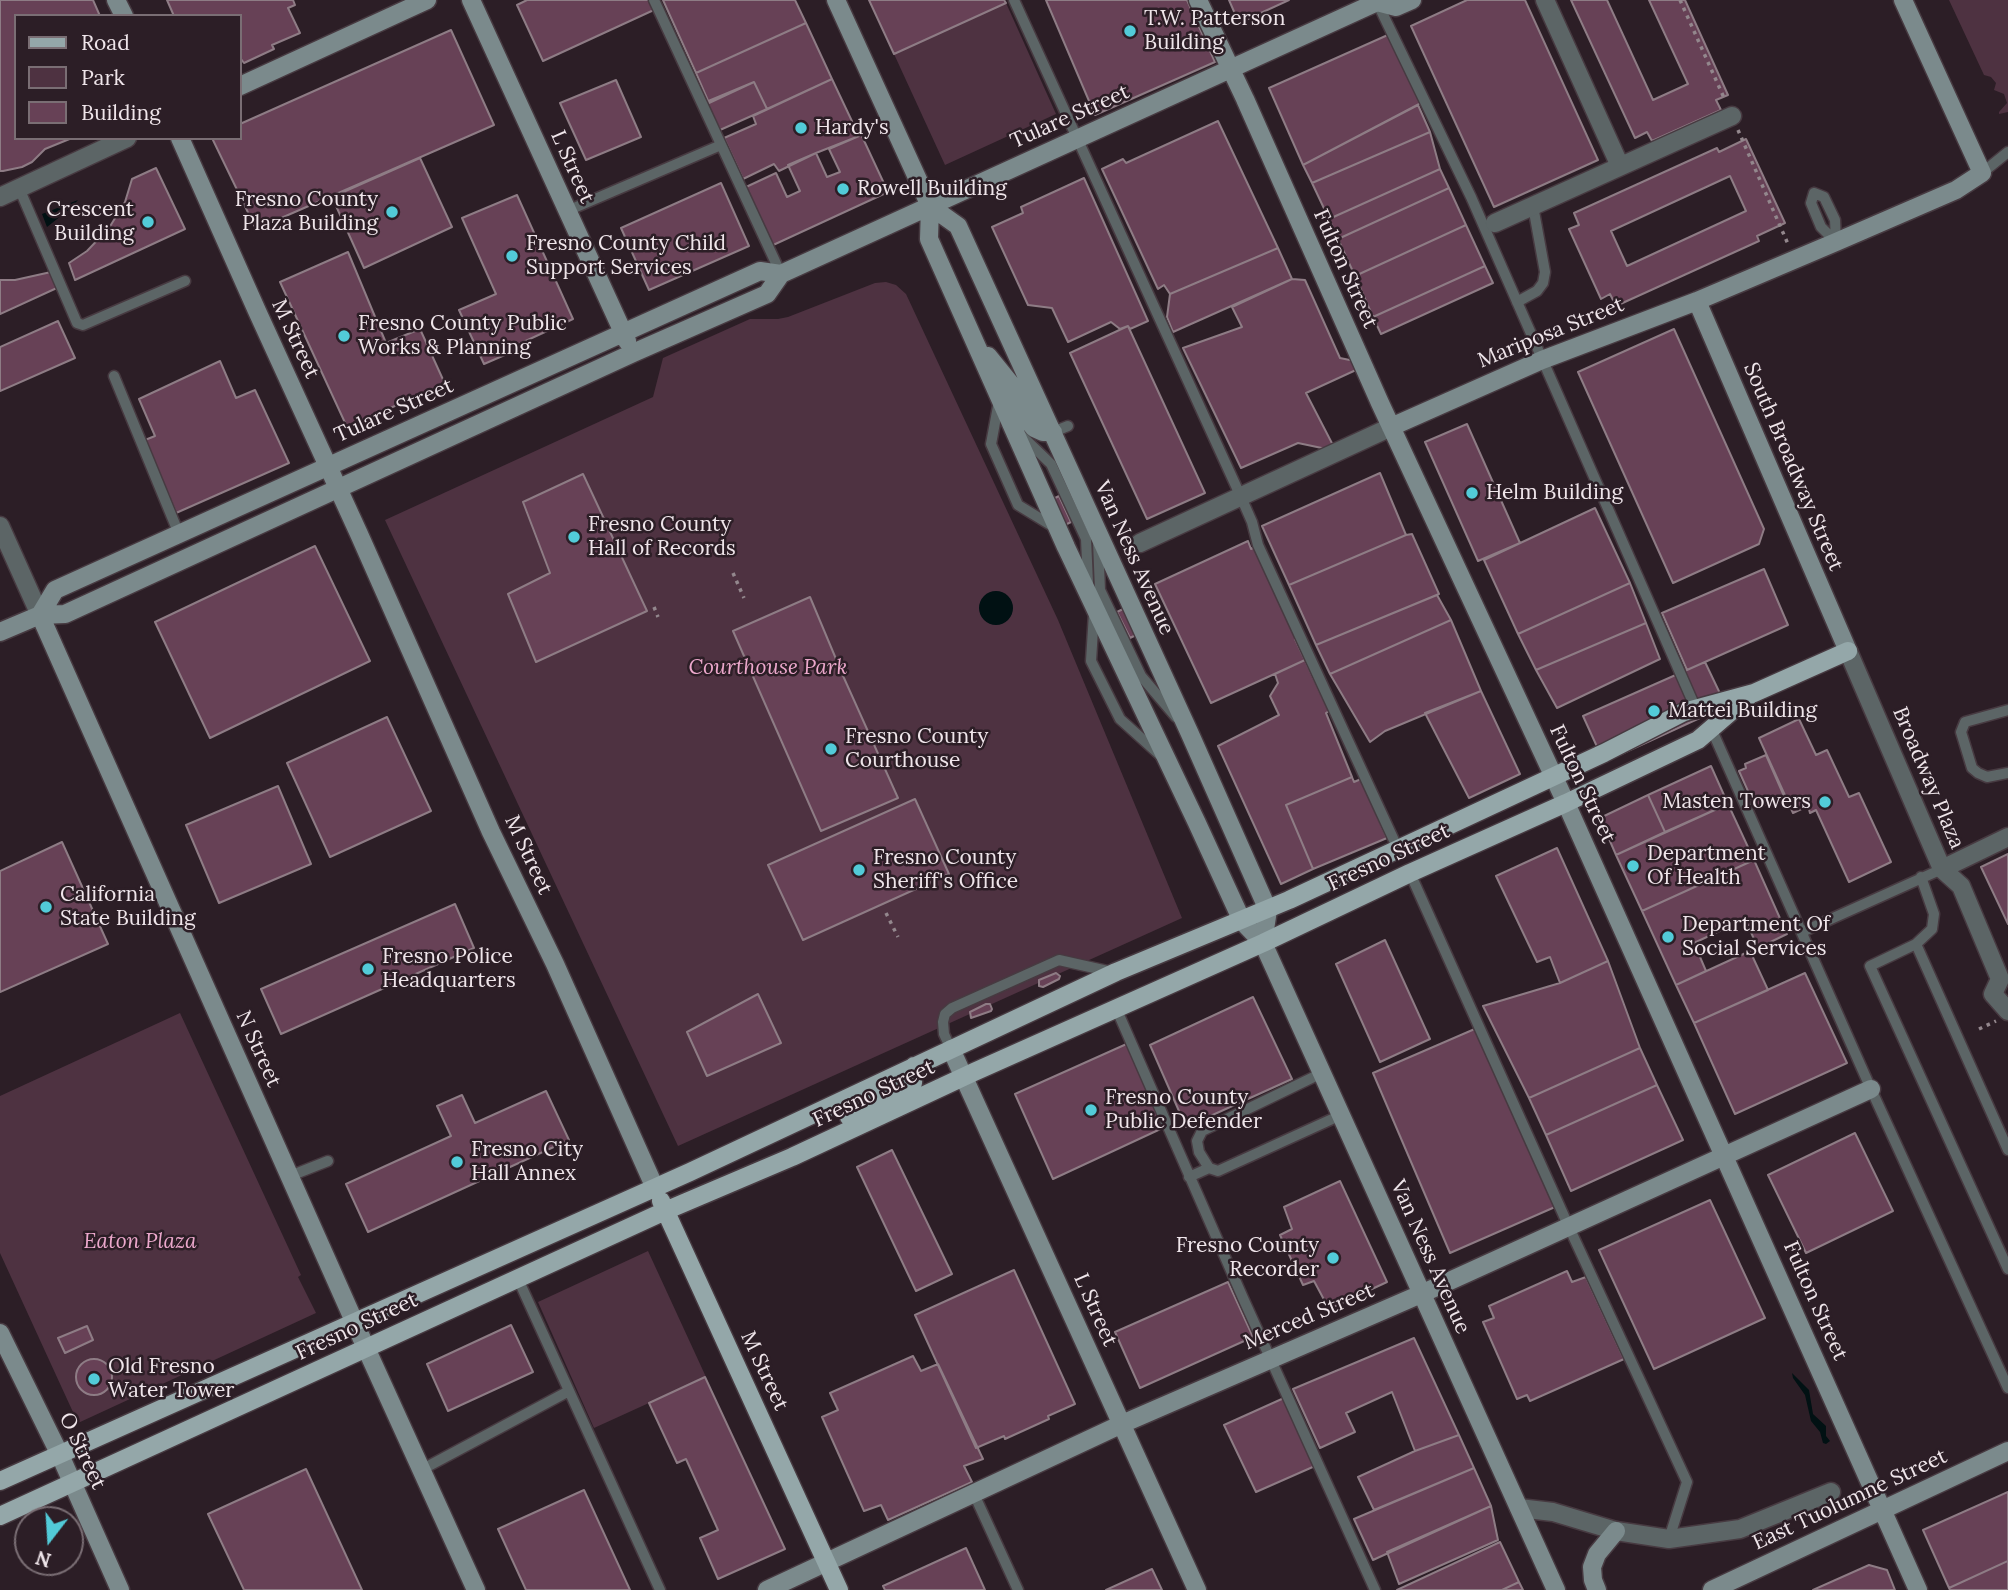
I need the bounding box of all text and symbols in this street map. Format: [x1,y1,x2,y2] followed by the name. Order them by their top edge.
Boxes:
[1144,6,1285,56] place label: T.W. Patterson Building
[14,14,242,140] legend
[1122,23,1138,39] marker: T.W. Patterson Building
[81,29,130,56] text: Road
[81,64,125,91] text: Park
[1007,80,1133,154] street label: Tulare Street
[81,99,161,126] text: Building
[815,115,889,141] place label: Hardy's
[793,120,809,136] marker: Hardy's
[545,127,599,207] street label: L Street
[857,176,1007,202] place label: Rowell Building
[835,181,851,197] marker: Rowell Building
[235,187,378,237] place label: Fresno County Plaza Building
[46,197,134,247] place label: Crescent Building
[384,204,400,220] marker: Fresno County Plaza Building
[1308,206,1382,332] street label: Fulton Street
[140,214,156,230] marker: Crescent Building
[526,231,726,281] place label: Fresno County Child Support Services
[504,248,520,264] marker: Fresno County Child Support Services
[1474,292,1628,374] street label: Mariposa Street
[266,295,324,383] street label: M Street
[358,311,567,361] place label: Fresno County Public Works & Planning
[336,328,352,344] marker: Fresno County Public Works & Planning
[1738,359,1848,575] street label: South Broadway Street
[331,374,457,448] street label: Tulare Street
[1089,477,1179,639] street label: Van Ness Avenue
[1486,480,1623,506] place label: Helm Building
[1464,485,1480,501] marker: Helm Building
[588,512,736,562] place label: Fresno County Hall of Records
[566,529,582,545] marker: Fresno County Hall of Records
[689,655,847,681] park label: Courthouse Park
[1668,698,1817,724] place label: Mattei Building
[1646,703,1662,719] marker: Mattei Building
[1887,703,1969,853] street label: Broadway Plaza
[1544,721,1620,847] street label: Fulton Street
[845,724,988,774] place label: Fresno County Courthouse
[823,741,839,757] marker: Fresno County Courthouse
[1662,789,1811,815] place label: Masten Towers
[1817,794,1833,810] marker: Masten Towers
[499,811,557,899] street label: M Street
[1324,819,1454,897] street label: Fresno Street
[1647,841,1766,891] place label: Department Of Health
[873,845,1018,895] place label: Fresno County Sheriff's Office
[1625,858,1641,874] marker: Department Of Health
[851,862,867,878] marker: Fresno County Sheriff's Office
[60,882,196,932] place label: California State Building
[38,899,54,915] marker: California State Building
[1682,912,1830,962] place label: Department Of Social Services
[1660,929,1676,945] marker: Department Of Social Services
[382,944,516,994] place label: Fresno Police Headquarters
[360,961,376,977] marker: Fresno Police Headquarters
[230,1007,286,1091] street label: N Street
[809,1055,939,1133] street label: Fresno Street
[1105,1085,1262,1135] place label: Fresno County Public Defender
[1083,1102,1099,1118] marker: Fresno County Public Defender
[471,1137,583,1187] place label: Fresno City Hall Annex
[449,1154,465,1170] marker: Fresno City Hall Annex
[1385,1176,1475,1338] street label: Van Ness Avenue
[84,1229,196,1255] park label: Eaton Plaza
[1176,1233,1319,1283] place label: Fresno County Recorder
[1778,1238,1852,1364] street label: Fulton Street
[1325,1250,1341,1266] marker: Fresno County Recorder
[1068,1270,1122,1350] street label: L Street
[1240,1278,1378,1356] street label: Merced Street
[292,1288,422,1366] street label: Fresno Street
[735,1327,793,1415] street label: M Street
[108,1354,234,1404] place label: Old Fresno Water Tower
[86,1371,102,1387] marker: Old Fresno Water Tower
[53,1409,111,1493] street label: O Street
[1749,1444,1951,1556] street label: East Tuolumne Street
[14,1506,84,1576] north arrow
[33,1546,54,1573] text: N

